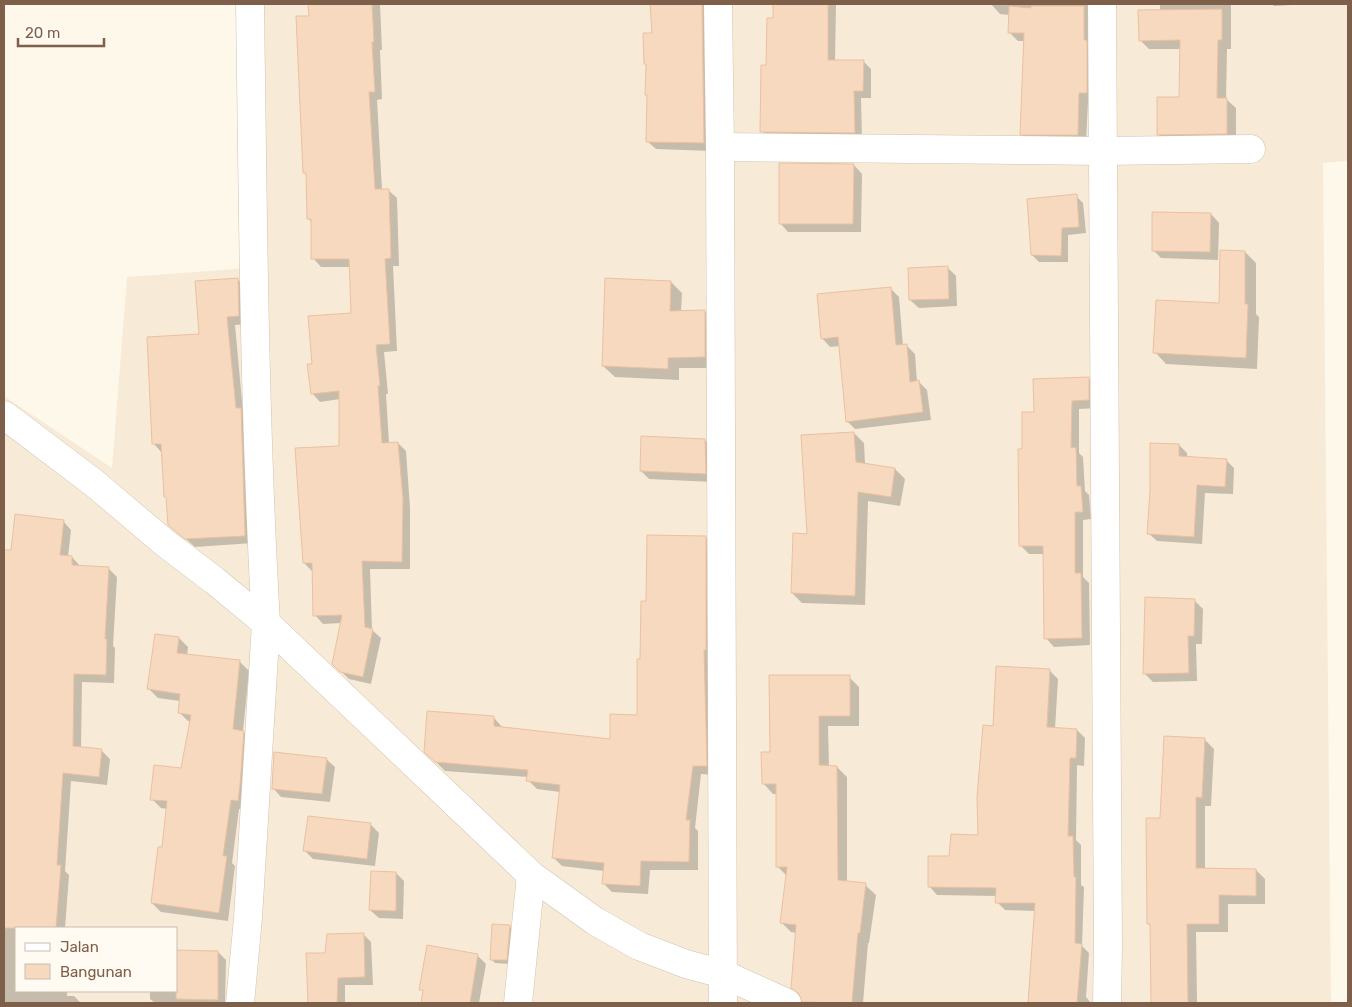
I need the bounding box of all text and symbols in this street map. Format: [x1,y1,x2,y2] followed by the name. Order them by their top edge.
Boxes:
[18,15,104,47] scale bar
[25,24,60,42] text: 20 m
[15,927,178,992] legend
[60,938,99,956] text: Jalan
[60,963,132,981] text: Bangunan

